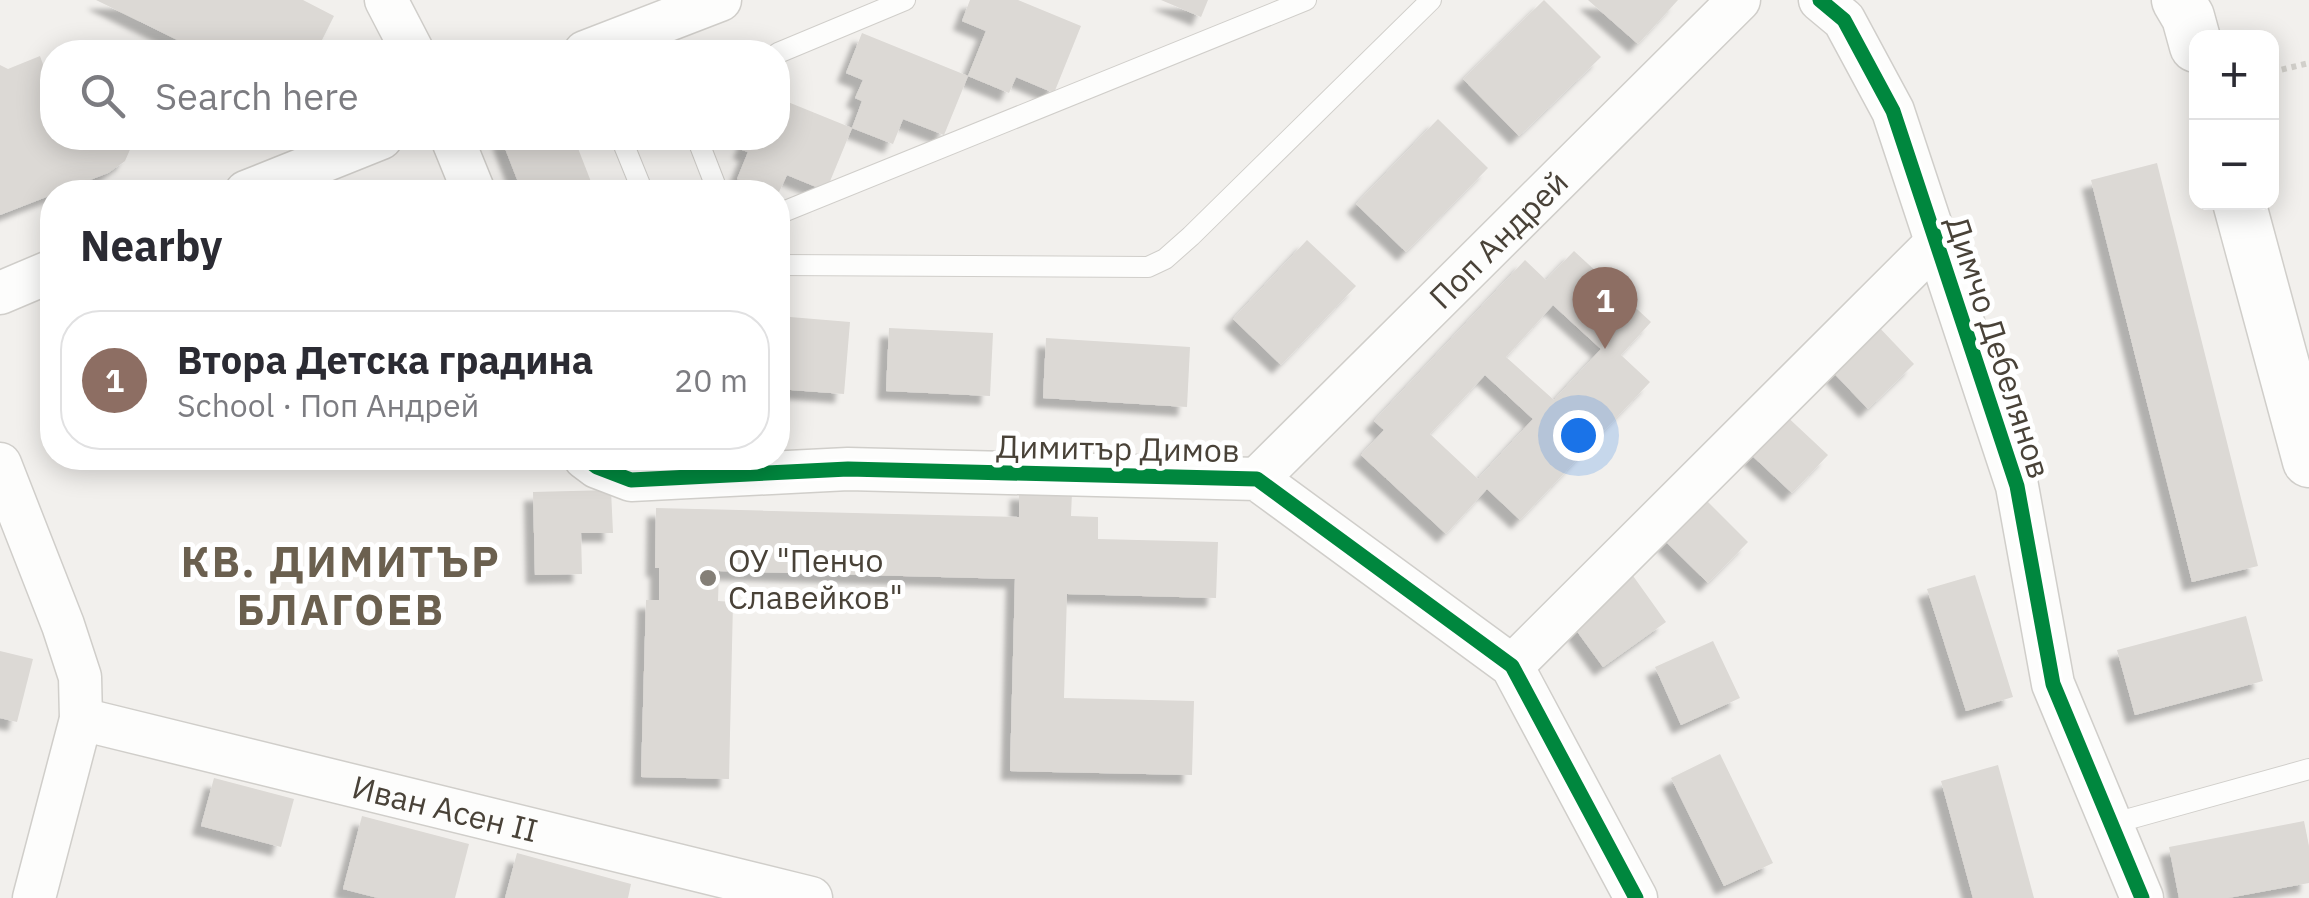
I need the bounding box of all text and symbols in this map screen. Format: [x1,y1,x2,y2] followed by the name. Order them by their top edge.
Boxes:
[2189,30,2279,210] map controls
[2189,30,2279,120] button: +
[40,40,790,150] search box
[75,68,130,123] icon: search
[155,71,359,120] text: Search here
[2189,120,2279,210] button: −
[1420,161,1577,317] street label: Поп Андрей
[1937,211,2061,483] street label: Димчо Дебелянов
[80,218,222,273] text: Nearby
[1572,266,1638,349] pin: 1
[177,335,593,384] text: Втора Детска градина
[105,359,124,401] text: 1
[674,359,748,401] text: 20 m
[177,384,479,426] text: School · Поп Андрей
[1553,410,1604,461] your location
[996,425,1240,471] street label: Димитър Димов
[181,534,501,637] district label: КВ. ДИМИТЪР БЛАГОЕВ
[728,539,903,618] place label: ОУ "Пенчо Славейков"
[697,567,719,589] marker: ОУ "Пенчо Славейков"
[348,765,542,851] street label: Иван Асен II

